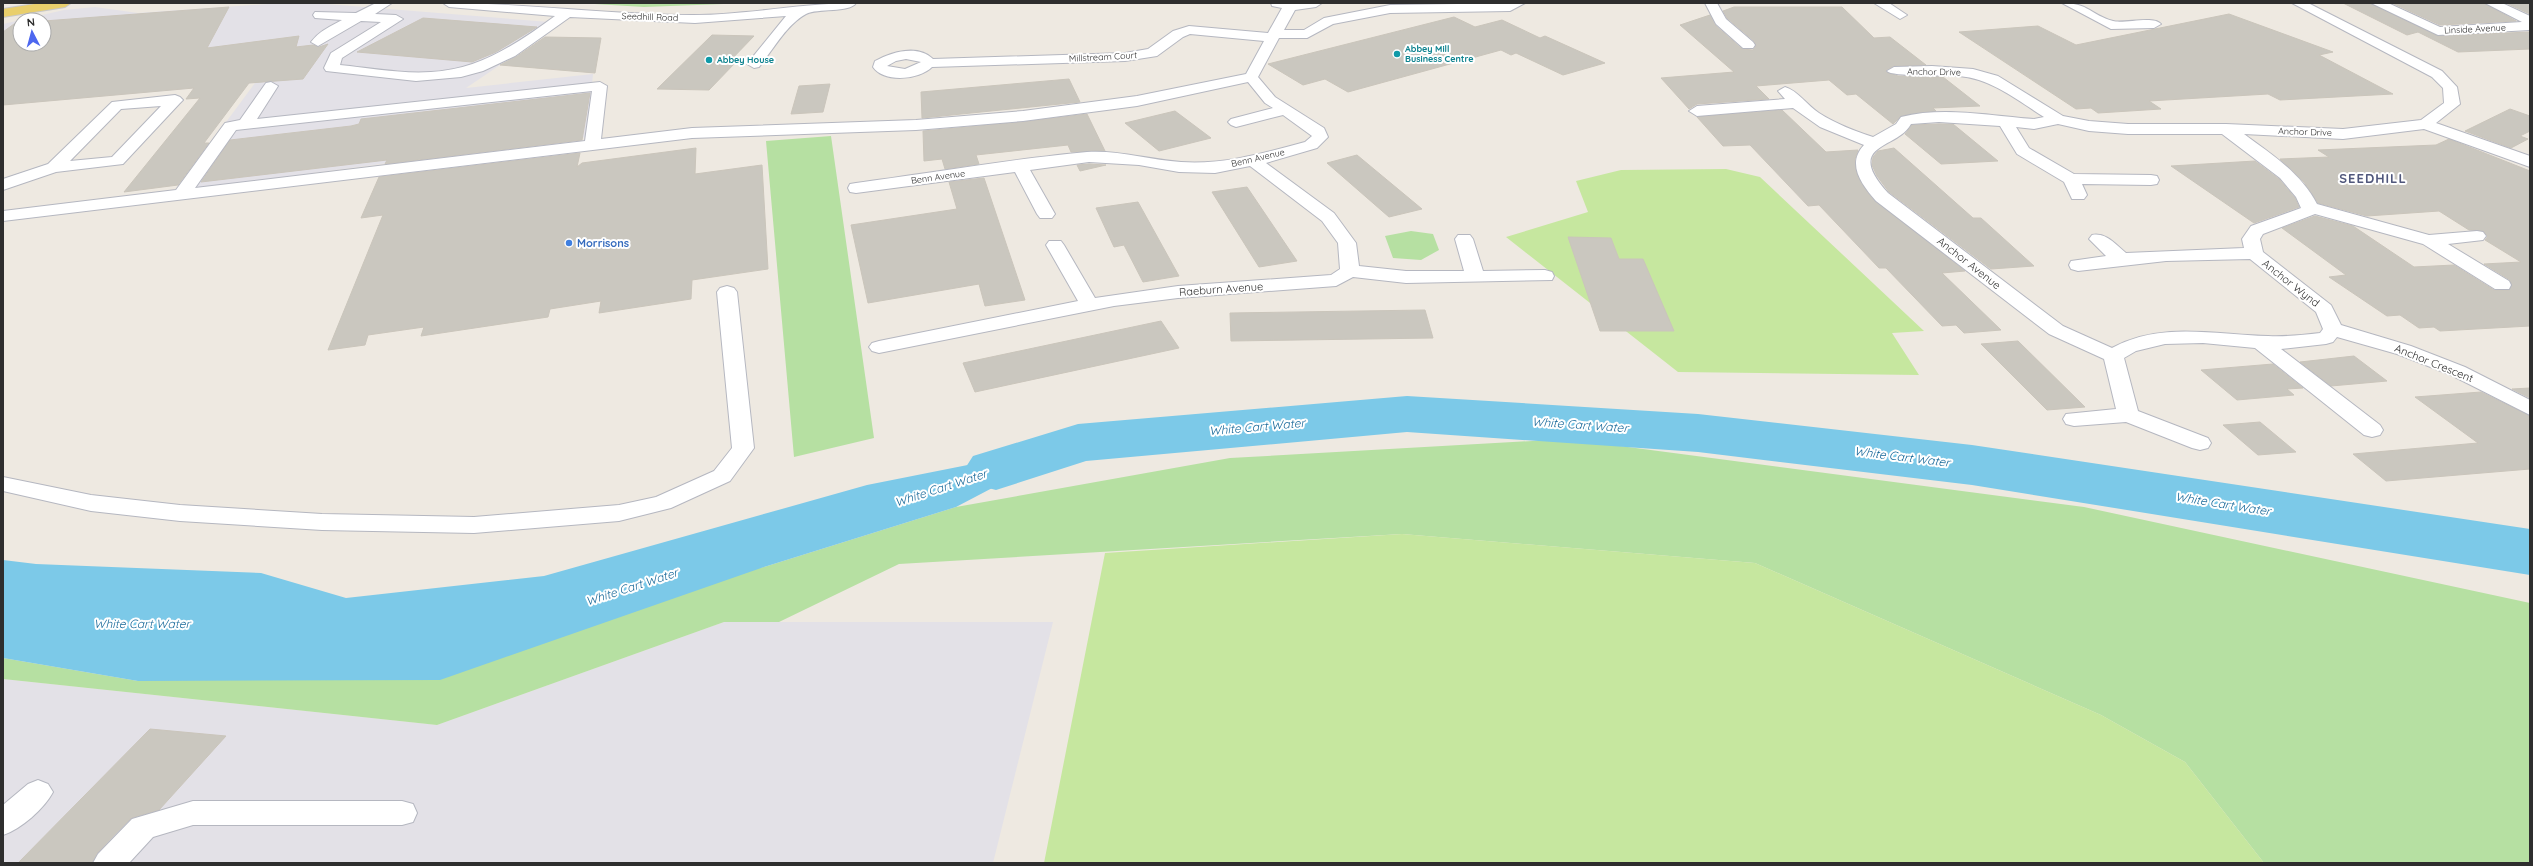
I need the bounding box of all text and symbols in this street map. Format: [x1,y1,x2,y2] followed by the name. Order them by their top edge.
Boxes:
[622,10,679,23] street label: Seedhill Road
[12,12,52,52] north arrow
[26,15,36,29] text: N
[2444,21,2506,36] street label: Linside Avenue
[1405,43,1474,64] place label: Abbey Mill Business Centre
[1069,49,1137,64] street label: Millstream Court
[1392,49,1402,59] marker: Abbey Mill Business Centre
[717,54,774,65] place label: Abbey House
[704,55,714,65] marker: Abbey House
[1907,66,1961,77] street label: Anchor Drive
[2278,125,2332,138] street label: Anchor Drive
[1230,146,1286,169] street label: Benn Avenue
[910,167,966,186] street label: Benn Avenue
[2339,170,2407,186] district label: SEEDHILL
[1934,234,2004,292] street label: Anchor Avenue
[577,236,629,250] place label: Morrisons
[564,238,574,248] marker: Morrisons
[2259,256,2323,310] street label: Anchor Wynd
[1178,279,1264,299] street label: Raeburn Avenue
[2393,341,2476,385] street label: Anchor Crescent
[1531,414,1630,435] water label: White Cart Water
[1208,415,1307,438] water label: White Cart Water
[1853,443,1952,470] water label: White Cart Water
[893,465,990,510] water label: White Cart Water
[2174,489,2273,519] water label: White Cart Water
[584,564,681,609] water label: White Cart Water
[94,616,192,631] water label: White Cart Water

